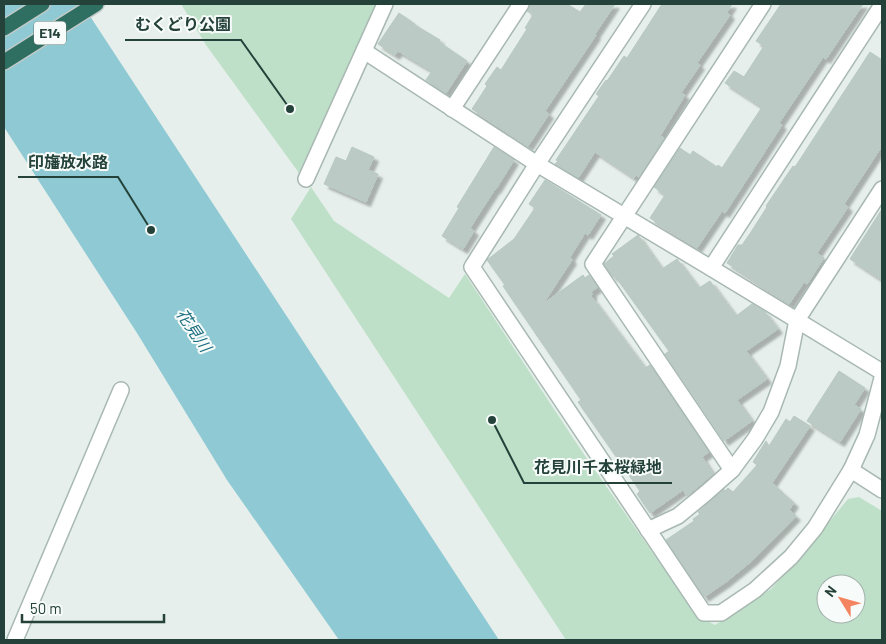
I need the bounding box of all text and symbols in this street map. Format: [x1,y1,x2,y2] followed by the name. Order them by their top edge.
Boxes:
[125,9,241,40] callout: むくどり公園
[135,14,231,33] text: むくどり公園
[34,22,66,44] road number: E14
[18,146,118,177] callout: 印旛放水路
[28,152,108,171] text: 印旛放水路
[173,305,217,357] water label: 花見川
[524,452,672,483] callout: 花見川千本桜緑地
[534,457,662,476] text: 花見川千本桜緑地
[816,574,866,624] north arrow
[821,582,840,600] text: N
[22,592,165,624] scale bar
[30,599,62,617] text: 50 m

